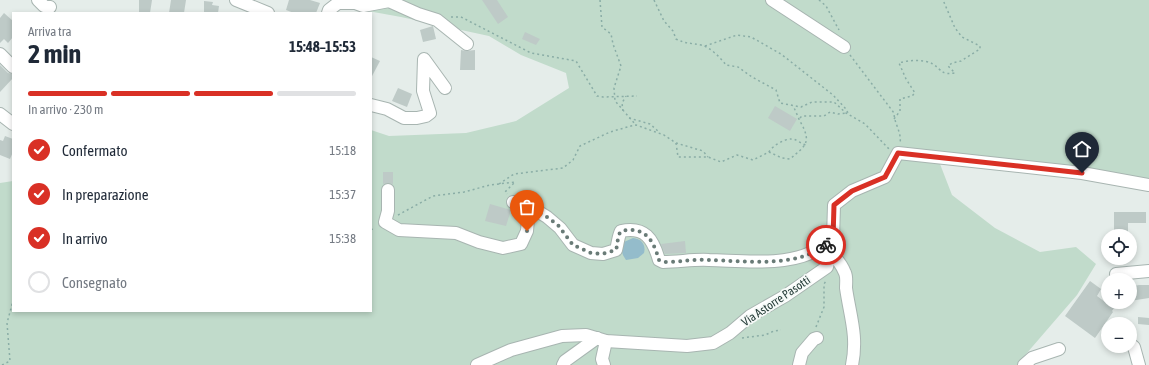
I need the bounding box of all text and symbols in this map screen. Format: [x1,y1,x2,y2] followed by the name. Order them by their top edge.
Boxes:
[28,24,71,39] text: Arriva tra
[289,38,356,55] text: 15:48–15:53
[28,39,81,69] text: 2 min
[28,102,103,117] text: In arrivo · 230 m
[1065,132,1099,173] pin
[1071,138,1093,160] icon: home
[28,139,50,161] icon: check
[62,142,127,159] text: Confermato
[329,143,356,158] text: 15:18
[28,183,50,205] icon: check
[62,186,149,203] text: In preparazione
[329,187,356,202] text: 15:37
[510,190,544,231] pin
[516,196,538,218] icon: bag
[806,225,846,265] courier
[28,227,50,249] icon: check
[1101,229,1137,353] map controls
[1101,229,1137,265] button: locate
[62,230,108,247] text: In arrivo
[329,231,356,246] text: 15:38
[815,234,837,256] icon: bike
[739,273,813,329] street label: Via Astorre Pasotti
[1101,273,1137,309] button: +
[62,274,127,291] text: Consegnato
[1101,317,1137,353] button: −

